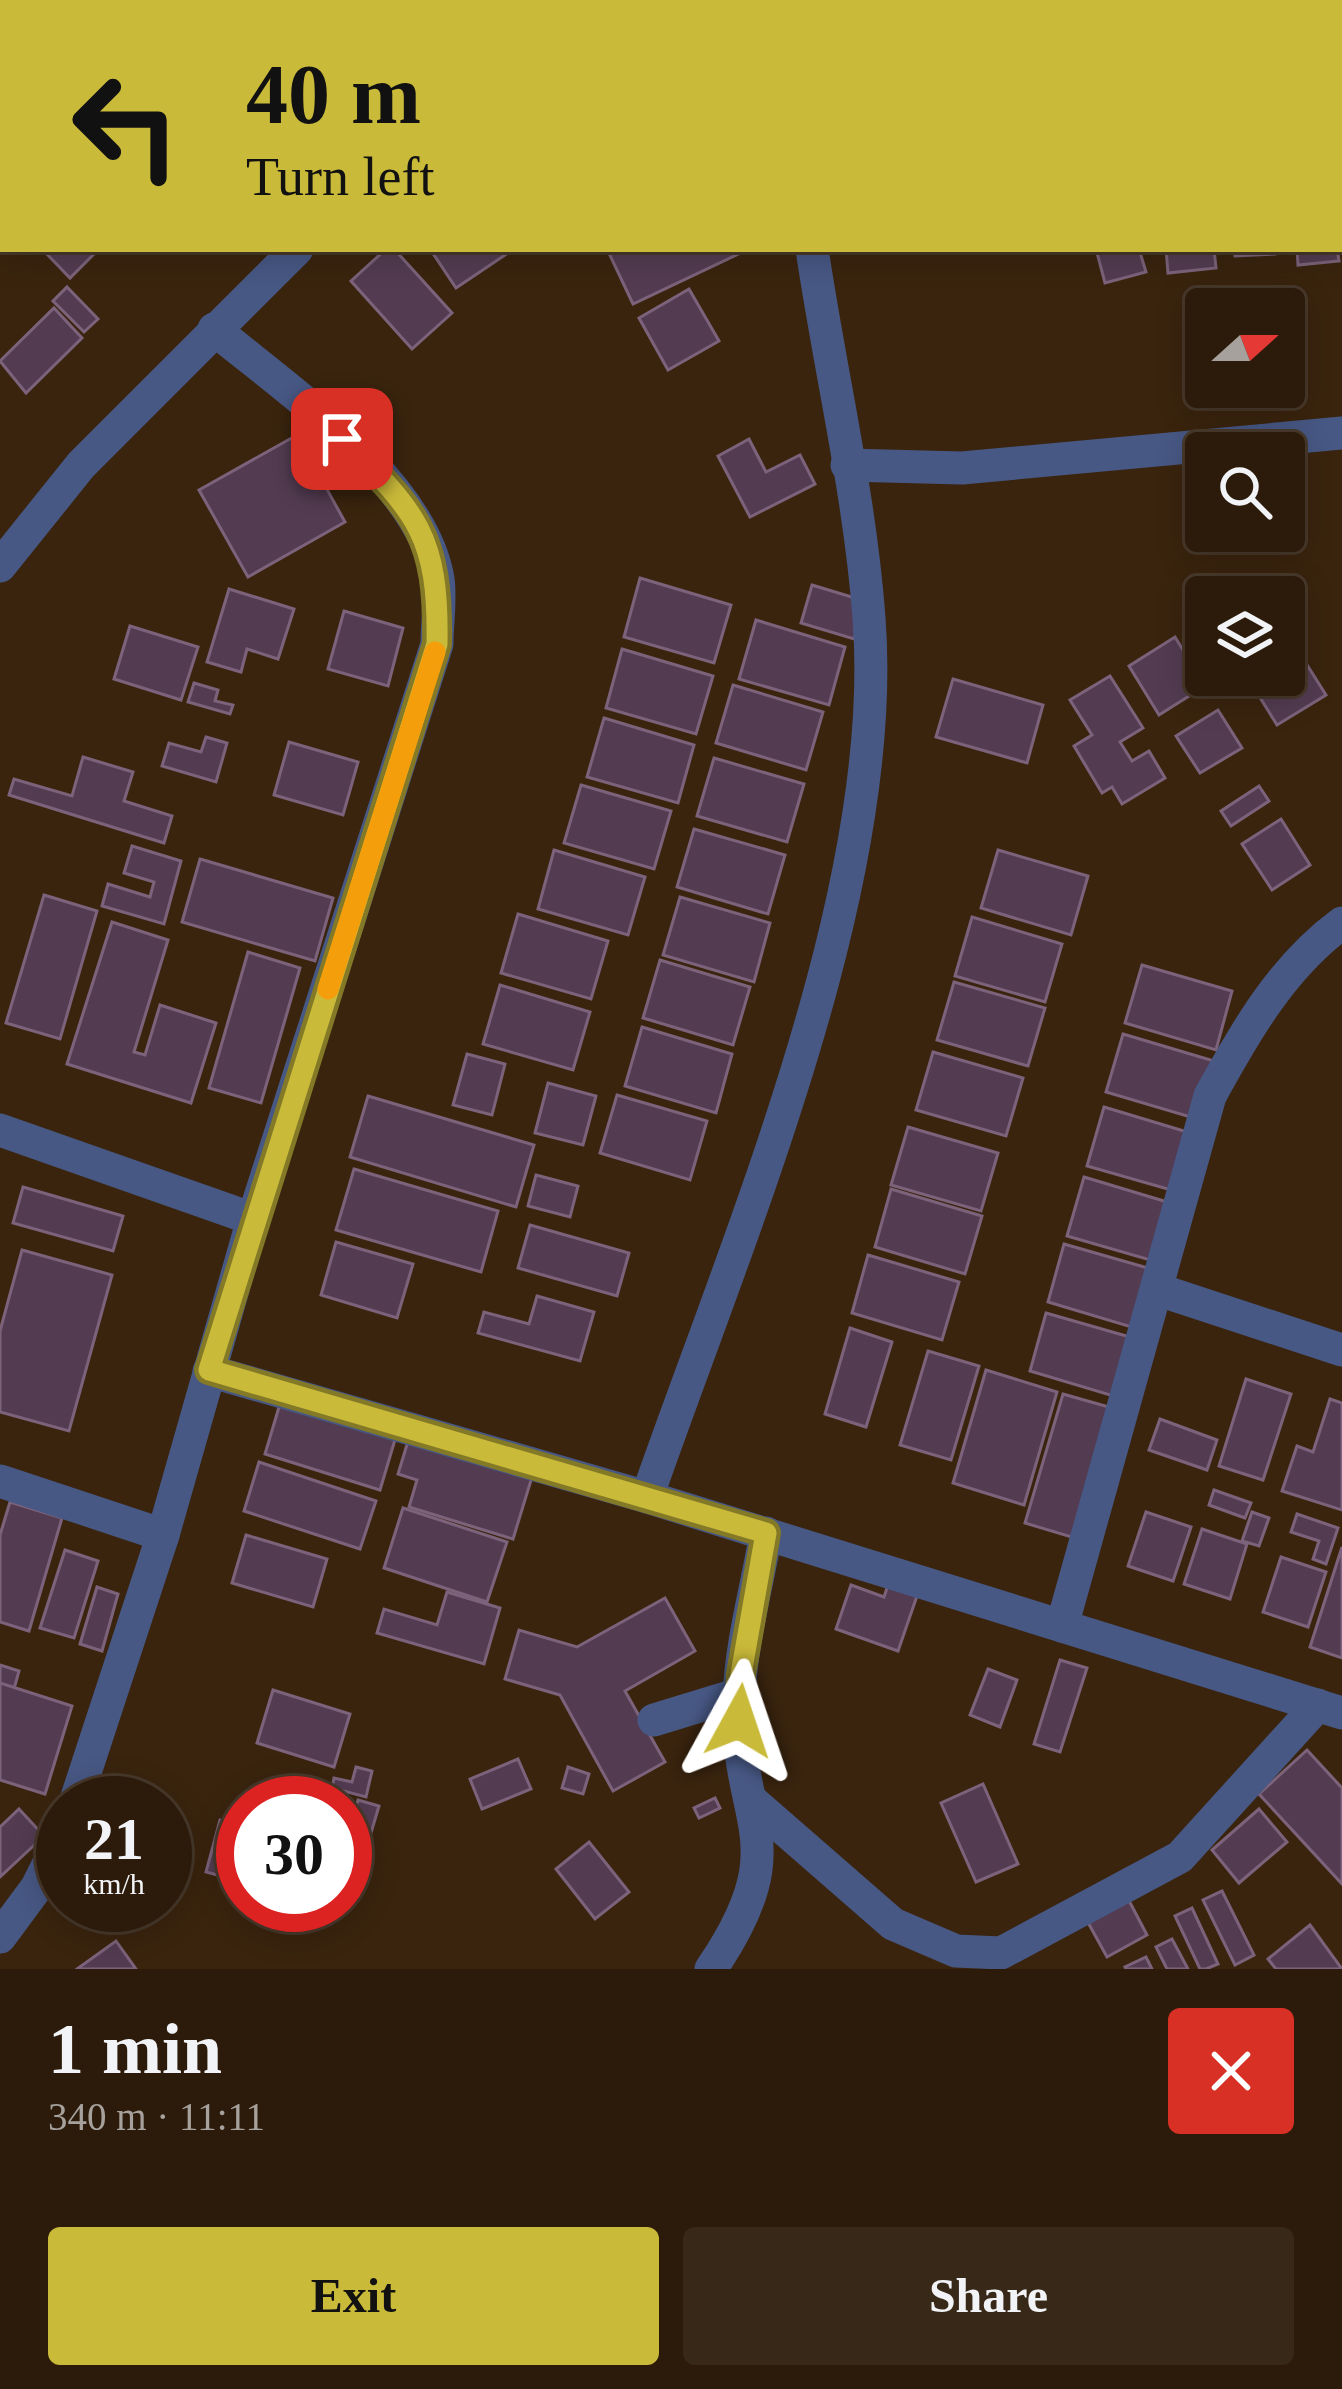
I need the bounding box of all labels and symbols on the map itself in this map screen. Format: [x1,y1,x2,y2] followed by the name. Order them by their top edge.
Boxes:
[1185,288,1305,408] north arrow
[291,388,393,490] pin
[676,1658,802,1784] position arrow
[216,1776,372,1932] speed limit sign: 30

